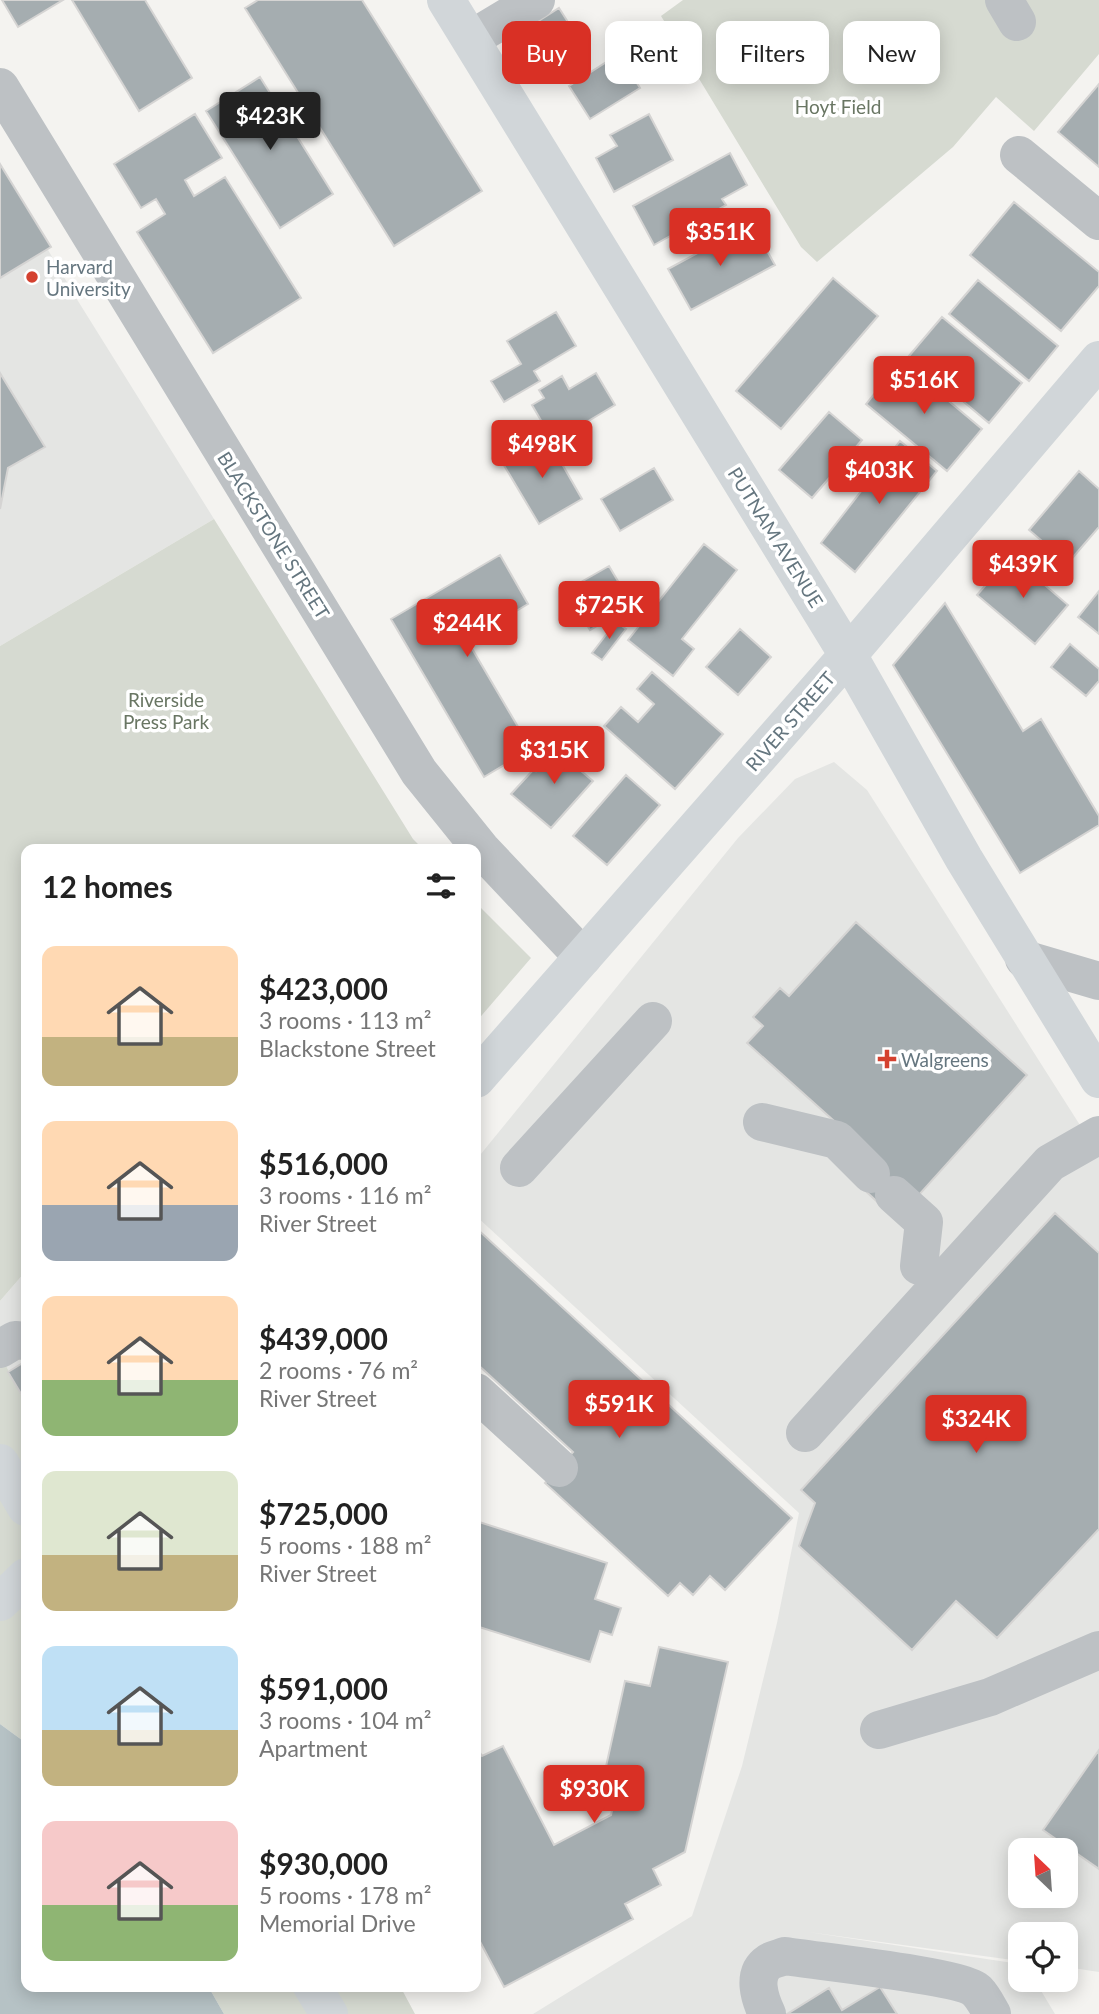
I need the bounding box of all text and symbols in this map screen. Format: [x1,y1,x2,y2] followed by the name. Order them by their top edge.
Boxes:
[502,21,591,84] chip: Buy
[605,21,702,84] chip: Rent
[716,21,829,84] chip: Filters
[843,21,940,84] chip: New
[221,92,319,152] pin: $423K
[795,95,881,118] park label: Hoyt Field
[235,101,305,129] text: $423K
[671,208,769,268] pin: $351K
[685,217,755,245] text: $351K
[46,255,131,300] place label: Harvard University
[24,269,40,285] marker: Harvard University
[875,356,973,416] pin: $516K
[889,365,959,393] text: $516K
[493,420,591,480] pin: $498K
[507,429,577,457] text: $498K
[213,447,335,623] street label: BLACKSTONE STREET
[830,447,928,506] pin: $403K
[844,455,914,483] text: $403K
[724,463,828,611] street label: PUTNAM AVENUE
[974,540,1072,600] pin: $439K
[988,549,1058,577] text: $439K
[560,582,658,641] pin: $725K
[574,590,644,618] text: $725K
[418,600,516,659] pin: $244K
[432,608,502,636] text: $244K
[741,667,839,775] street label: RIVER STREET
[123,688,209,733] park label: Riverside Press Park
[505,726,603,786] pin: $315K
[519,735,589,763] text: $315K
[422,867,460,905] icon: filters
[42,868,173,904] text: 12 homes
[259,970,388,1006] text: $423,000
[98,974,182,1058] icon: home
[259,1006,431,1034] text: 3 rooms · 113 m²
[259,1034,436,1062] text: Blackstone Street
[901,1048,989,1071] place label: Walgreens
[879,1051,895,1067] marker: Walgreens
[259,1145,388,1181] text: $516,000
[98,1149,182,1233] icon: home
[259,1181,431,1209] text: 3 rooms · 116 m²
[259,1209,377,1237] text: River Street
[259,1320,388,1356] text: $439,000
[98,1324,182,1408] icon: home
[259,1356,418,1384] text: 2 rooms · 76 m²
[570,1380,668,1440] pin: $591K
[259,1384,377,1412] text: River Street
[584,1389,654,1417] text: $591K
[927,1396,1025,1455] pin: $324K
[941,1404,1011,1432] text: $324K
[259,1495,388,1531] text: $725,000
[98,1499,182,1583] icon: home
[259,1531,431,1559] text: 5 rooms · 188 m²
[259,1559,377,1587] text: River Street
[259,1670,388,1706] text: $591,000
[98,1674,182,1758] icon: home
[259,1706,431,1734] text: 3 rooms · 104 m²
[259,1734,367,1762] text: Apartment
[545,1766,643,1825] pin: $930K
[559,1774,629,1802] text: $930K
[1008,1838,1078,1908] north arrow
[1008,1838,1078,1992] map controls
[259,1845,388,1881] text: $930,000
[98,1849,182,1933] icon: home
[259,1881,431,1909] text: 5 rooms · 178 m²
[259,1909,416,1937] text: Memorial Drive
[1008,1922,1078,1992] button: locate

